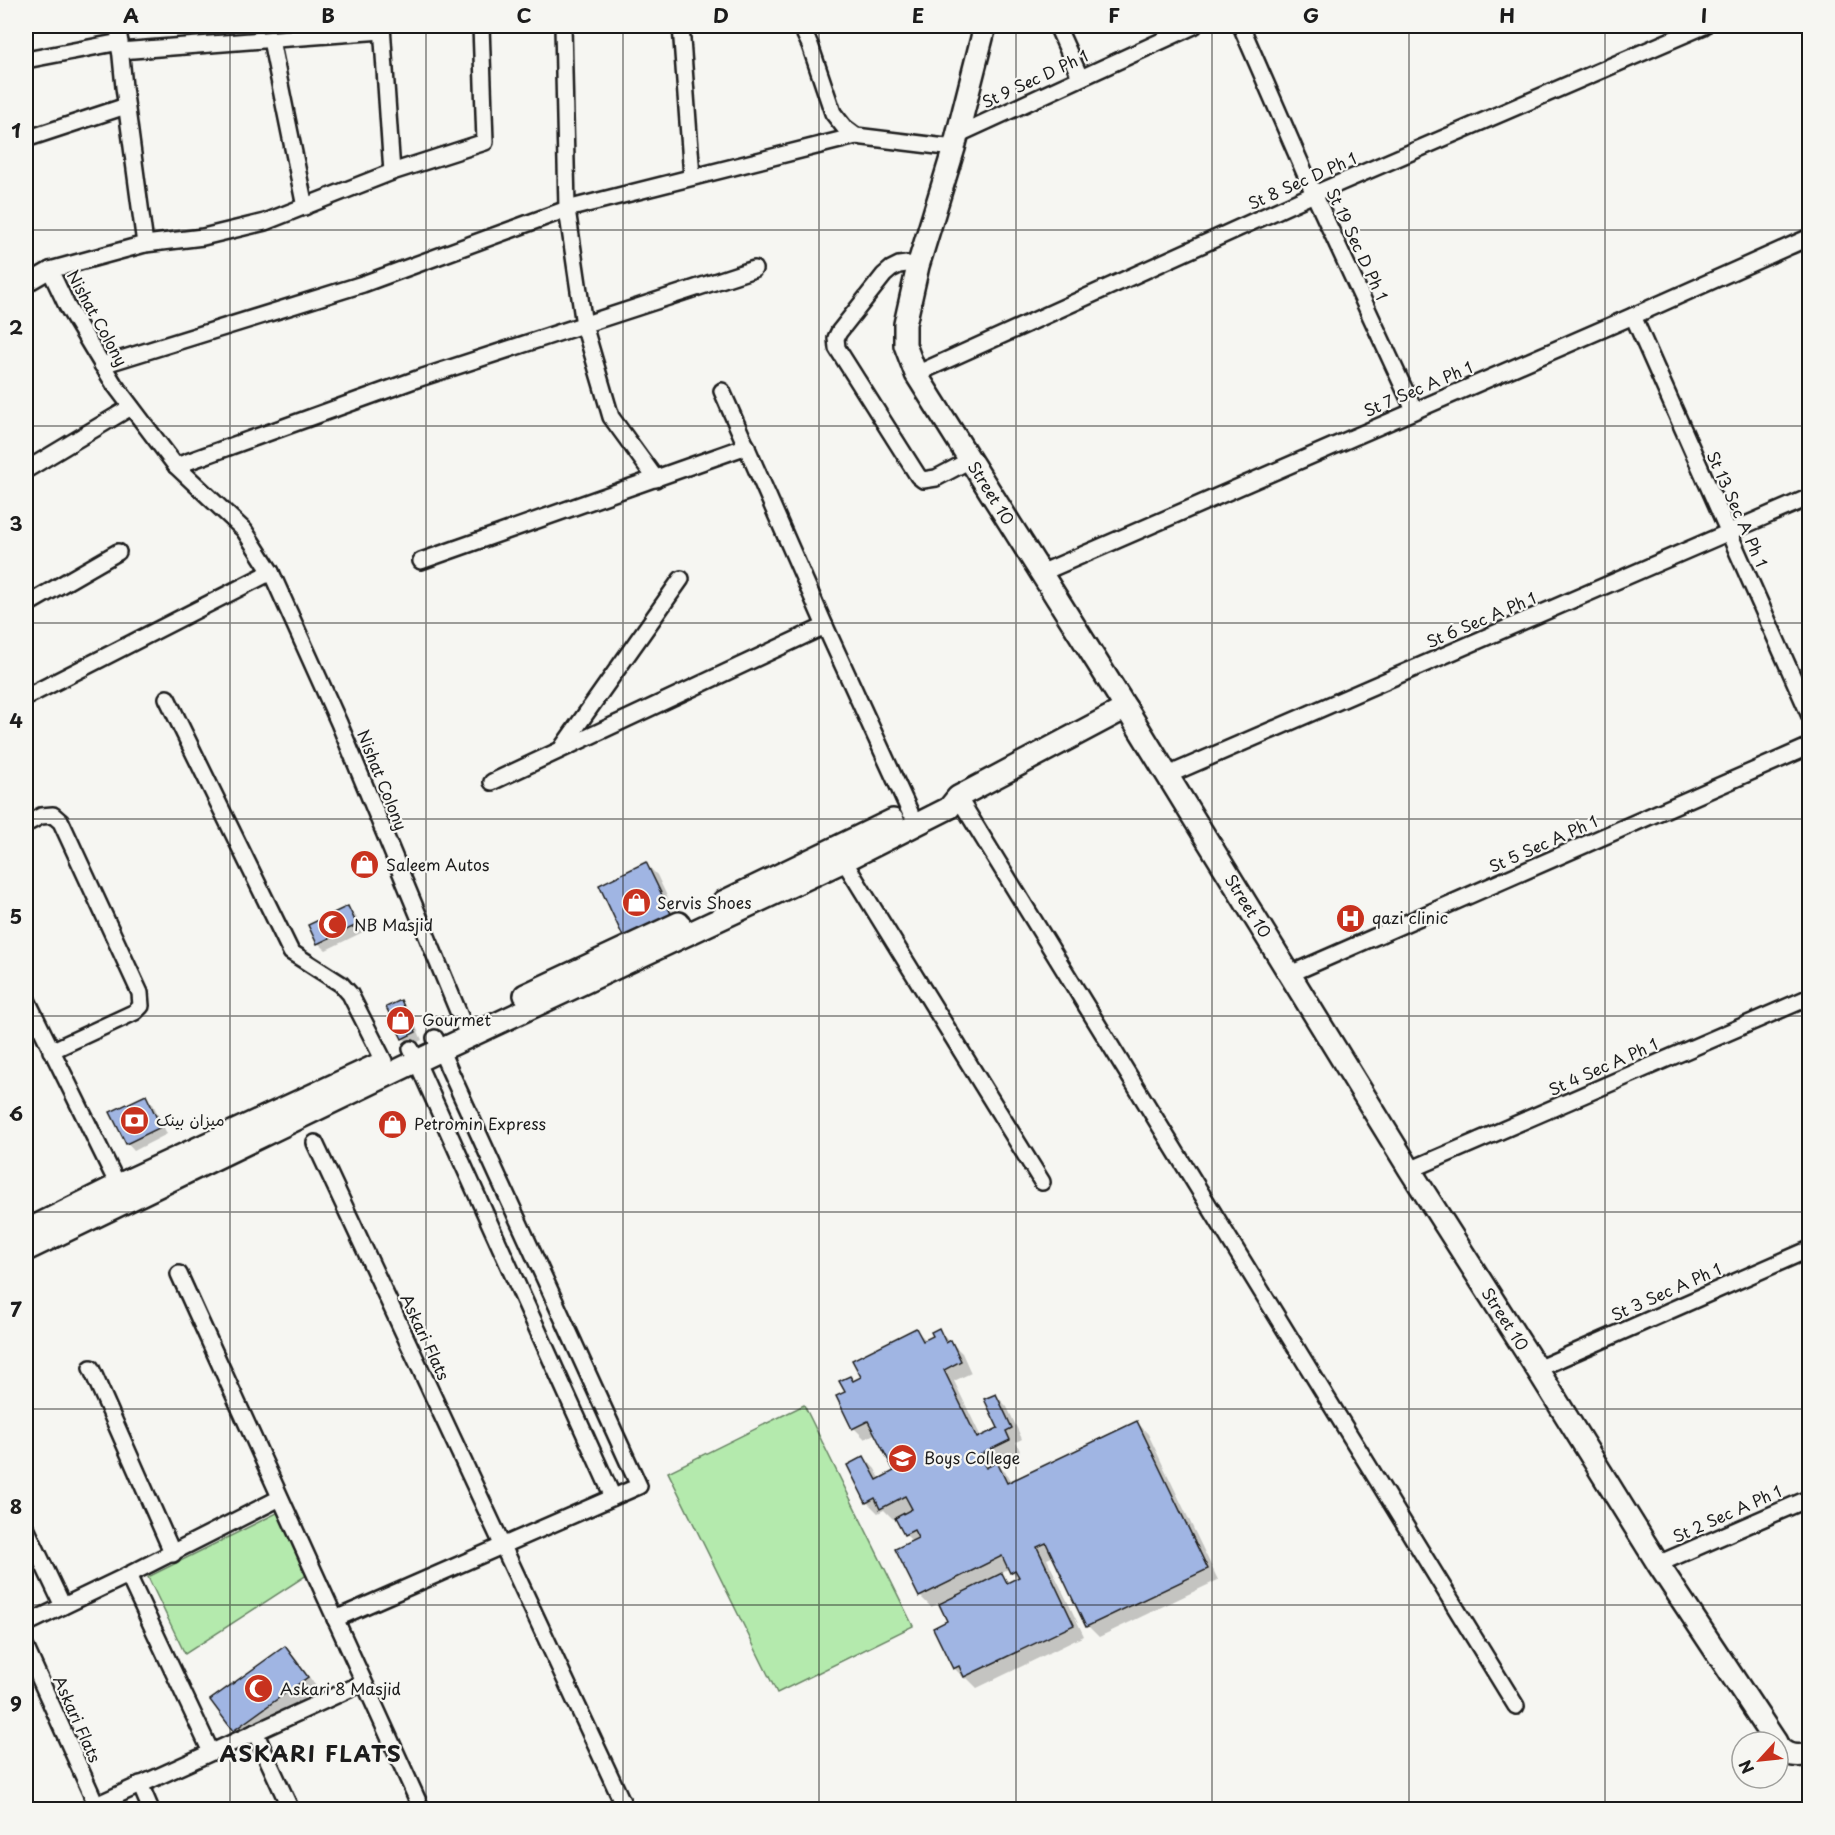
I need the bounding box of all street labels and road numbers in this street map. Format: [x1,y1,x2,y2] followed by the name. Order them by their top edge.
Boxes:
[977,43,1092,113] street label: St 9 Sec D Ph 1
[1243,145,1360,215] street label: St 8 Sec D Ph 1
[1321,183,1394,304] street label: St 19 Sec D Ph 1
[62,265,134,370] street label: Nishat Colony
[1359,354,1476,422] street label: St 7 Sec A Ph 1
[1702,447,1774,570] street label: St 13 Sec A Ph 1
[963,456,1021,529] street label: Street 10
[1422,585,1539,653] street label: St 6 Sec A Ph 1
[352,726,414,834] street label: Nishat Colony
[1484,808,1601,878] street label: St 5 Sec A Ph 1
[1220,869,1278,942] street label: Street 10
[1544,1031,1661,1101] street label: St 4 Sec A Ph 1
[1607,1256,1724,1326] street label: St 3 Sec A Ph 1
[1476,1282,1535,1355] street label: Street 10
[395,1289,456,1384] street label: Askari Flats
[1668,1478,1785,1548] street label: St 2 Sec A Ph 1
[48,1671,108,1766] street label: Askari Flats

